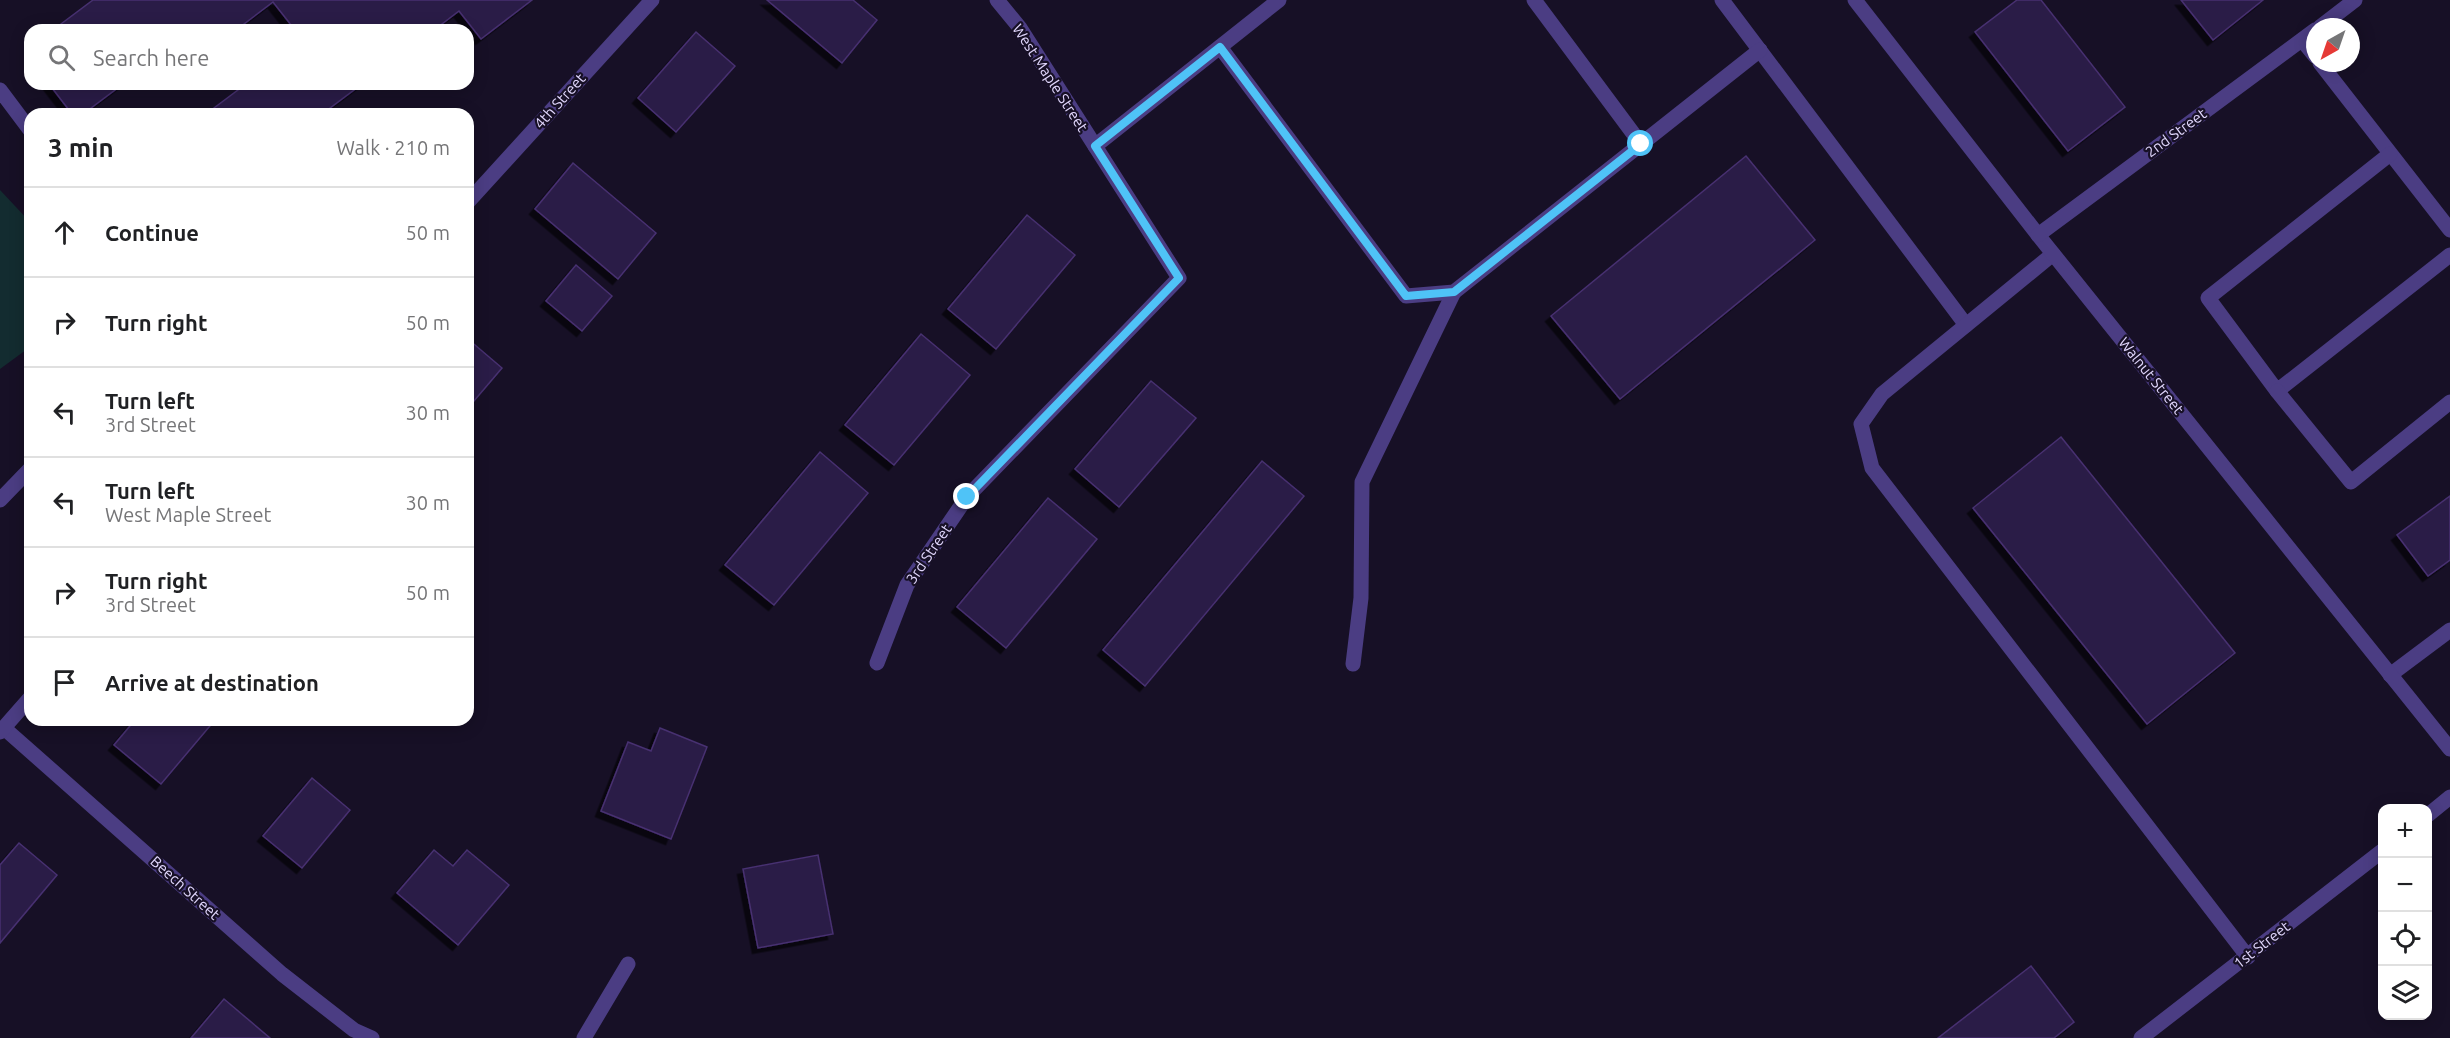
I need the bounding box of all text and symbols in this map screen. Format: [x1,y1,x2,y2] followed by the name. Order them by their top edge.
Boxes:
[2306,18,2360,72] north arrow
[1009,21,1092,135] street label: West Maple Street
[24,24,474,90] search box
[45,41,78,74] icon: search
[93,45,209,70] text: Search here
[530,70,589,132] street label: 4th Street
[2142,105,2210,160] street label: 2nd Street
[1627,130,1653,156] route start
[48,133,114,162] text: 3 min
[337,136,450,159] text: Walk · 210 m
[48,216,81,249] icon: ahead
[105,220,199,245] text: Continue
[406,221,450,244] text: 50 m
[48,306,81,339] icon: right
[105,310,207,335] text: Turn right
[406,311,450,334] text: 50 m
[2115,334,2187,417] street label: Walnut Street
[105,388,195,413] text: Turn left
[48,396,81,429] icon: left
[406,401,450,424] text: 30 m
[105,413,196,436] text: 3rd Street
[105,478,195,503] text: Turn left
[953,483,979,509] route end
[48,486,81,519] icon: left
[406,491,450,514] text: 30 m
[105,503,271,526] text: West Maple Street
[902,521,955,587] street label: 3rd Street
[105,568,207,593] text: Turn right
[48,576,81,609] icon: right
[406,581,450,604] text: 50 m
[105,593,196,616] text: 3rd Street
[48,666,81,699] icon: arrive
[105,670,319,695] text: Arrive at destination
[2378,804,2432,1020] map controls
[2378,804,2432,858] button: +
[147,852,223,923] street label: Beech Street
[2378,858,2432,912] button: −
[2378,912,2432,966] button: locate
[2230,917,2293,972] street label: 1st Street
[2378,966,2432,1020] button: layers

